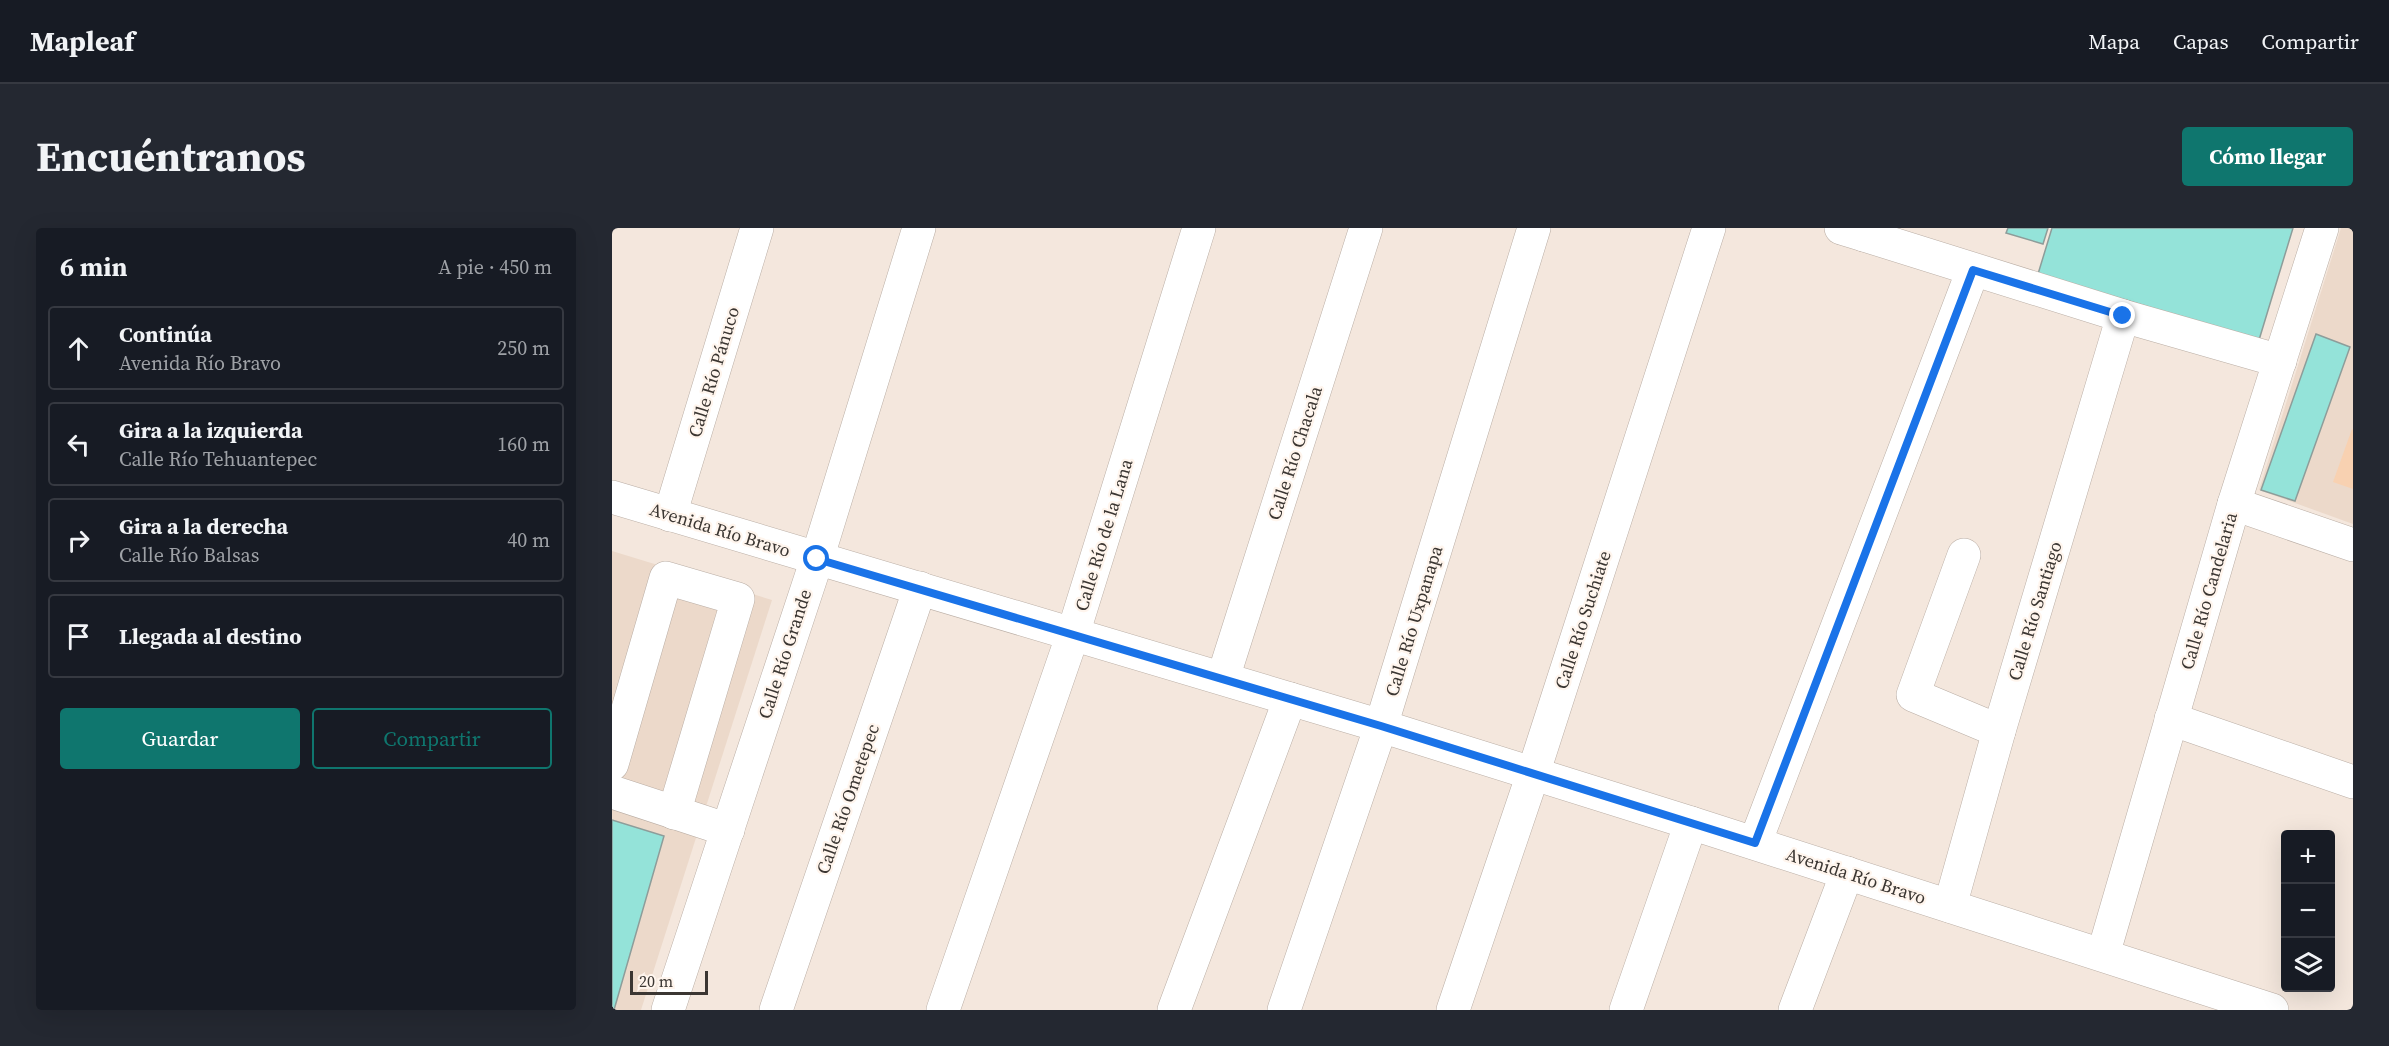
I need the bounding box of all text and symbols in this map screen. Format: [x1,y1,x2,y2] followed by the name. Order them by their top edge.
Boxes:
[30,22,134,60] text: Mapleaf
[2088,27,2140,56] text: Mapa
[2173,27,2229,56] text: Capas
[2262,27,2359,56] text: Compartir
[36,127,306,185] text: Encuéntranos
[2182,127,2353,186] button: Cómo llegar
[60,249,127,285] text: 6 min
[438,253,552,281] text: A pie · 450 m
[2109,302,2135,328] route end
[682,303,745,440] street label: Calle Río Pánuco
[119,319,212,349] text: Continúa
[62,332,95,365] icon: ahead
[497,334,550,362] text: 250 m
[119,349,281,377] text: Avenida Río Bravo
[1261,382,1328,523] street label: Calle Río Chacala
[119,415,303,445] text: Gira a la izquierda
[62,428,95,461] icon: left
[497,430,550,458] text: 160 m
[119,445,317,473] text: Calle Río Tehuantepec
[1069,455,1139,614] street label: Calle Río de la Lana
[647,496,794,563] street label: Avenida Río Bravo
[2174,508,2243,673] street label: Calle Río Candelaria
[119,511,288,541] text: Gira a la derecha
[62,524,95,557] icon: right
[507,526,550,554] text: 40 m
[2002,538,2068,683] street label: Calle Río Santiago
[119,541,259,569] text: Calle Río Balsas
[1379,542,1449,699] street label: Calle Río Uxpanapa
[803,545,829,571] route start
[1548,547,1617,692] street label: Calle Río Suchiate
[752,586,817,722] street label: Calle Río Grande
[62,620,95,653] icon: arrive
[119,621,302,651] text: Llegada al destino
[60,708,300,769] button: Guardar
[312,708,552,769] button: Compartir
[810,720,885,877] street label: Calle Río Ometepec
[2281,830,2335,992] map controls
[2281,830,2335,884] button: +
[1783,841,1929,910] street label: Avenida Río Bravo
[2281,884,2335,938] button: −
[2281,938,2335,992] button: layers
[630,968,708,996] scale bar
[639,970,673,992] text: 20 m

